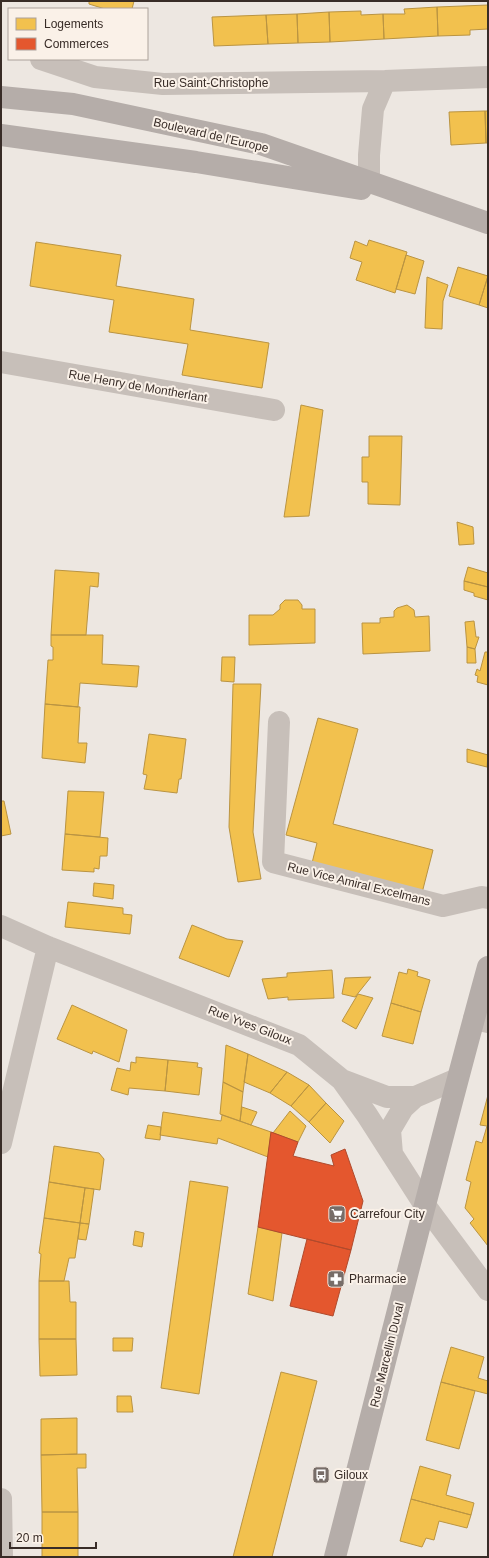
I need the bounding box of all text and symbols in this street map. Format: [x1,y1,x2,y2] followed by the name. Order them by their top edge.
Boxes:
[8,8,148,60] legend
[44,17,103,31] text: Logements
[44,37,109,51] text: Commerces
[154,76,269,90] street label: Rue Saint-Christophe
[152,115,270,155] street label: Boulevard de l'Europe
[67,367,209,405] street label: Rue Henry de Montherlant
[286,859,432,909] street label: Rue Vice Amiral Excelmans
[206,1003,294,1047] street label: Rue Yves Giloux
[327,1204,347,1224] supermarket icon: Carrefour City
[350,1207,425,1221] place label: Carrefour City
[326,1269,346,1289] pharmacy icon: Pharmacie
[349,1272,407,1286] place label: Pharmacie
[367,1301,407,1409] street label: Rue Marcellin Duval
[311,1465,331,1485] bus stop icon: Giloux
[334,1468,368,1482] place label: Giloux
[10,1524,96,1550] scale bar
[16,1531,43,1545] text: 20 m

